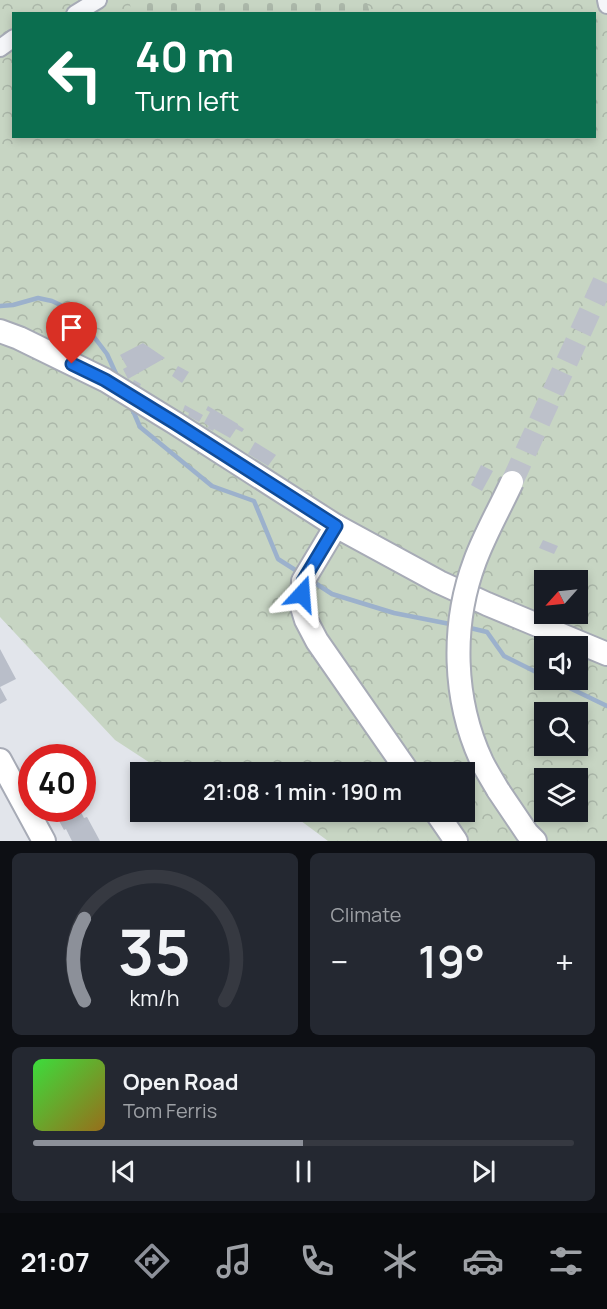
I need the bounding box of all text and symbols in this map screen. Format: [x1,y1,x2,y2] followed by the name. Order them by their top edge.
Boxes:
[135,27,234,85] text: 40 m
[36,36,114,114] icon: left
[135,82,239,119] text: Turn left
[46,302,97,364] pin
[55,311,88,344] icon: arrive
[270,562,334,626] position arrow
[534,570,588,624] north arrow
[534,570,588,822] map controls
[534,636,588,690] button: sound
[534,702,588,756] button: search
[18,744,96,822] speed limit sign: 40
[534,768,588,822] button: layers
[203,777,402,807] text: 21:08 · 1 min · 190 m
[331,901,402,928] text: Climate
[118,908,191,994] text: 35
[418,930,485,992] text: 19°
[331,939,348,984] text: −
[555,939,574,984] text: +
[130,983,180,1012] text: km/h
[123,1067,238,1097] text: Open Road
[123,1097,217,1124] text: Tom Ferris
[107,1155,140,1188] icon: previous
[287,1155,320,1188] icon: pause
[467,1155,500,1188] icon: next
[131,1240,173,1282] icon: directions
[213,1240,255,1282] icon: music
[296,1240,338,1282] icon: phone
[379,1240,421,1282] icon: climate
[462,1240,504,1282] icon: car
[545,1240,587,1282] icon: filters
[20,1243,90,1280] text: 21:07

